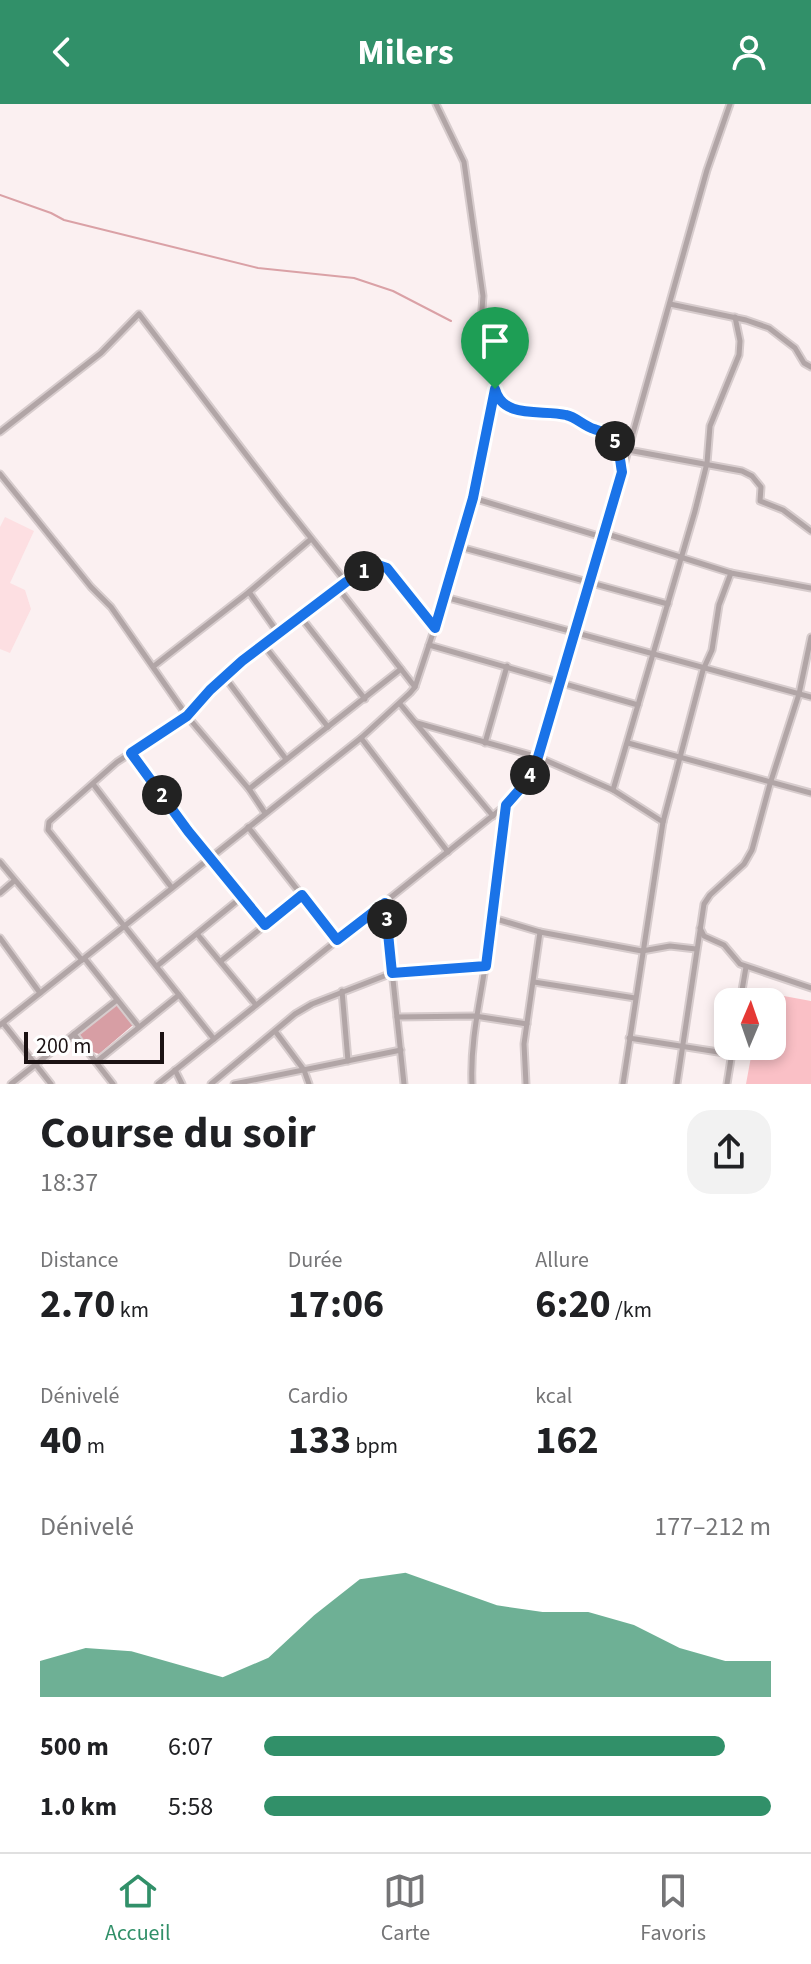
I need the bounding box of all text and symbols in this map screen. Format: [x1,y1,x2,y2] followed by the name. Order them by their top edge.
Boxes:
[357,27,454,78] text: Milers
[40,30,84,74] icon: back
[727,30,771,74] icon: person
[461,307,529,389] pin
[473,319,517,363] icon: arrive
[595,421,635,461] pin: 5
[609,425,621,457] text: 5
[344,551,384,591] pin: 1
[358,555,370,587] text: 1
[510,755,550,795] pin: 4
[524,759,536,791] text: 4
[142,775,182,815] pin: 2
[156,779,168,811] text: 2
[367,899,407,939] pin: 3
[381,903,393,935] text: 3
[714,988,786,1060] north arrow
[714,988,786,1060] map controls
[24,1028,164,1064] scale bar
[36,1030,91,1062] text: 200 m
[40,1102,316,1165] text: Course du soir
[687,1110,771,1194] button: share
[40,1164,98,1201] text: 18:37
[40,1244,118,1276] text: Distance
[288,1244,342,1276] text: Durée
[535,1244,589,1276] text: Allure
[40,1276,115,1333] text: 2.70
[288,1276,384,1333] text: 17:06
[535,1276,611,1333] text: 6:20
[115,1294,149,1326] text: km
[611,1294,652,1326] text: /km
[40,1380,120,1412] text: Dénivelé
[288,1380,348,1412] text: Cardio
[535,1380,572,1412] text: kcal
[40,1412,82,1469] text: 40
[288,1412,351,1469] text: 133
[535,1412,599,1469] text: 162
[82,1430,105,1462] text: m
[351,1430,398,1462] text: bpm
[40,1508,134,1545] text: Dénivelé
[654,1508,771,1545] text: 177–212 m
[40,1728,109,1765] text: 500 m
[168,1728,213,1765] text: 6:07
[40,1788,117,1825] text: 1.0 km
[168,1788,213,1825] text: 5:58
[105,1869,171,1949] tab: Accueil
[381,1869,430,1949] tab: Carte
[640,1869,706,1949] tab: Favoris

